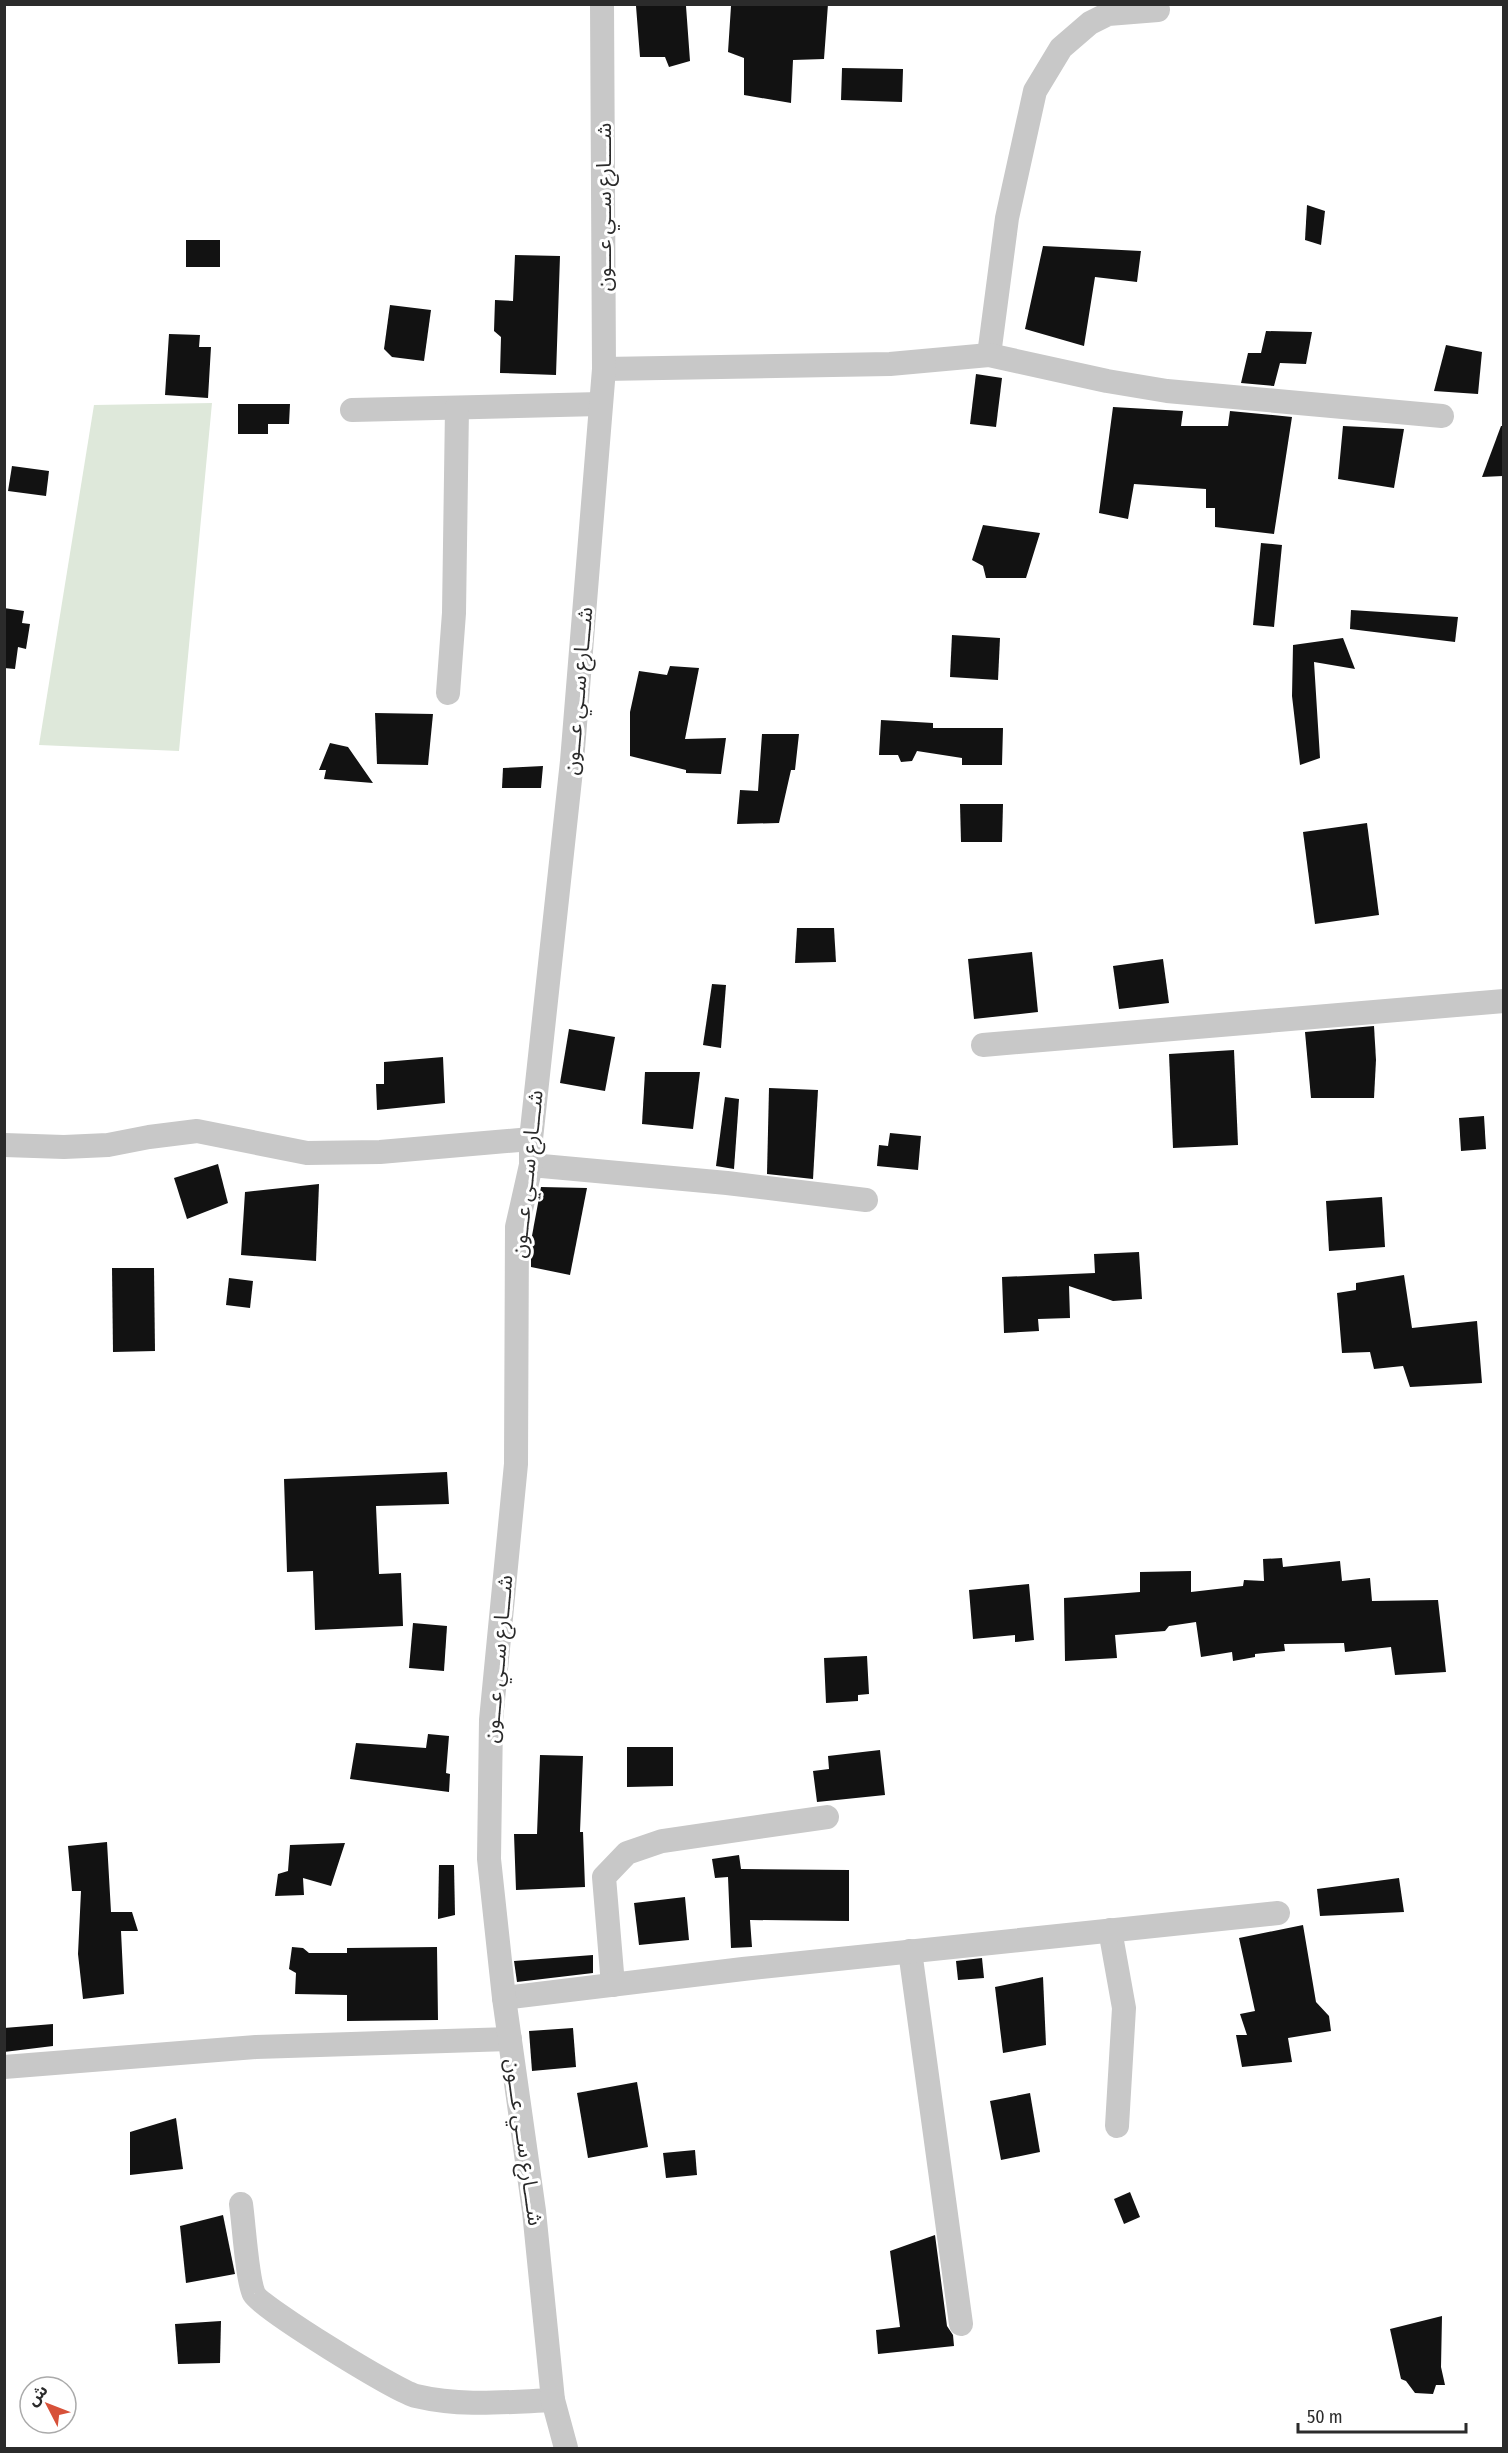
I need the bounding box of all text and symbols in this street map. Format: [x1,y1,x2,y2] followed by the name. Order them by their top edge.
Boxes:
[591,123,620,291] street label: شــــارع ســي عـــون
[558,606,601,776] street label: شــــارع ســي عـــون
[505,1089,552,1260] street label: شــــارع ســي عـــون
[478,1574,521,1744] street label: شــــارع ســي عـــون
[497,2057,549,2228] street label: شــــارع ســي عـــون
[18,2375,78,2435] north arrow
[23,2381,52,2410] text: ش
[1298,2396,1466,2434] scale bar
[1307,2406,1343,2428] text: 50 m

